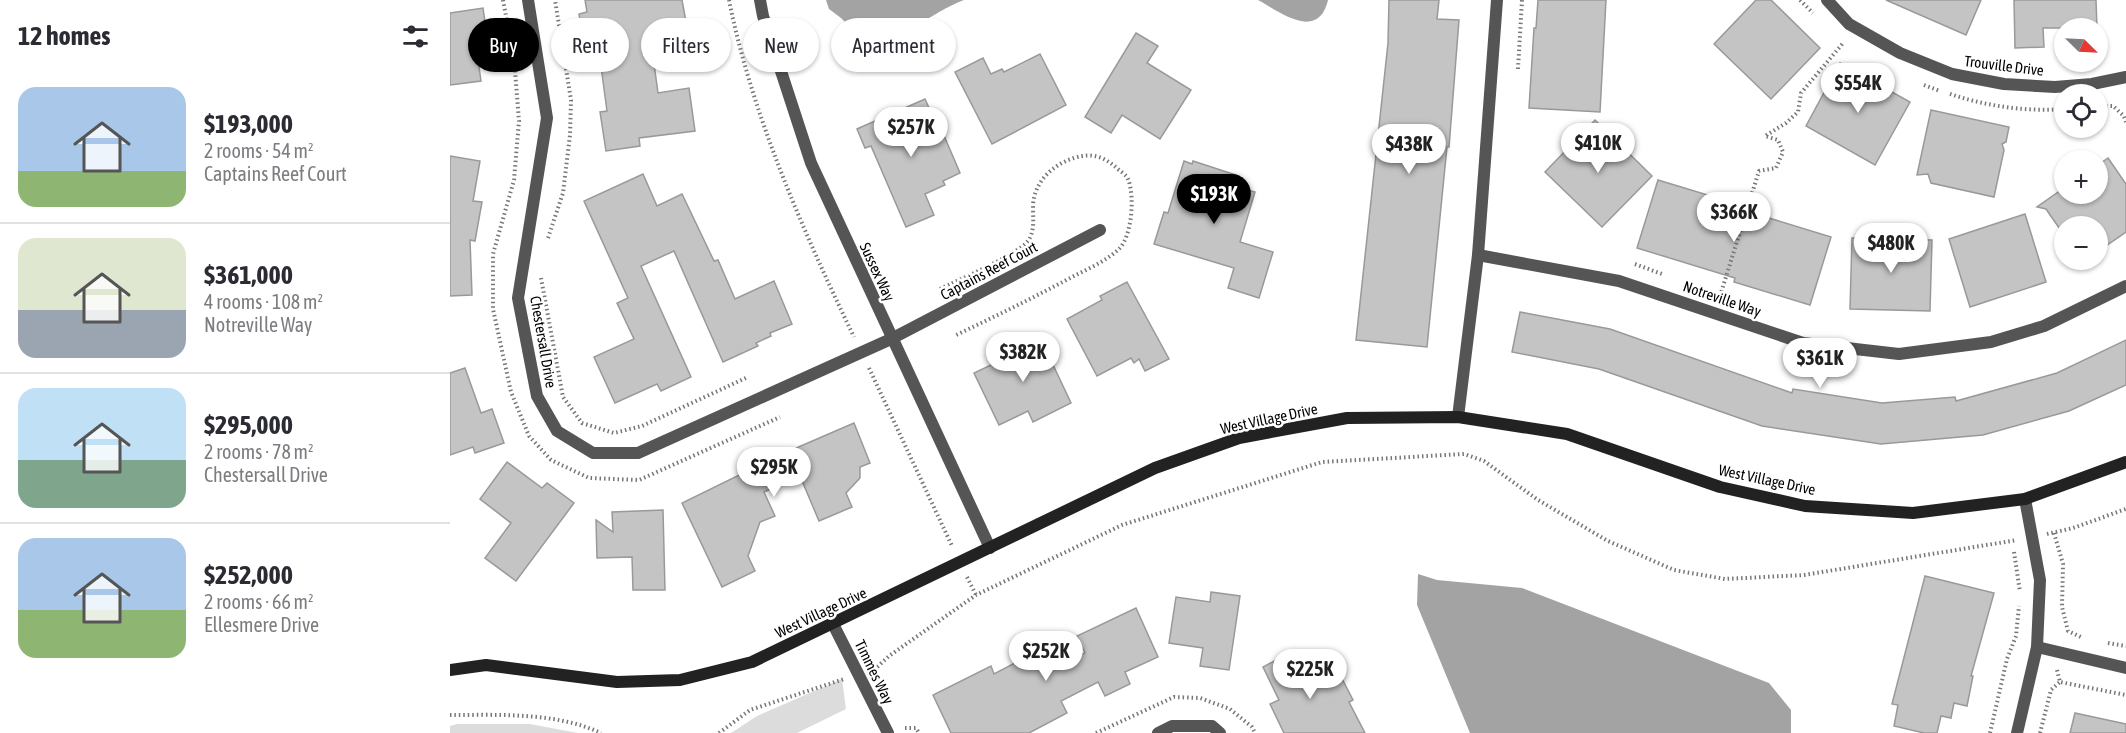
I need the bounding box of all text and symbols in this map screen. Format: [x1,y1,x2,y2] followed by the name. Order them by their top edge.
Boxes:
[468,18,539,72] chip: Buy
[551,18,629,72] chip: Rent
[641,18,731,72] chip: Filters
[743,18,819,72] chip: New
[831,18,956,72] chip: Apartment
[2054,18,2108,72] north arrow
[2054,18,2108,270] map controls
[399,20,432,53] icon: filters
[18,21,111,51] text: 12 homes
[1963,52,2045,79] street label: Trouville Drive
[1816,63,1900,114] pin: $554K
[1835,71,1881,94] text: $554K
[2054,84,2108,138] button: locate
[869,107,953,158] pin: $257K
[204,109,293,139] text: $193,000
[66,111,138,183] icon: home
[888,115,934,138] text: $257K
[1556,123,1640,174] pin: $410K
[1367,124,1451,175] pin: $438K
[1575,131,1621,154] text: $410K
[1386,132,1432,155] text: $438K
[204,139,314,162] text: 2 rooms · 54 m²
[2054,150,2108,204] button: +
[204,162,347,185] text: Captains Reef Court
[1172,174,1256,225] pin: $193K
[1191,182,1237,205] text: $193K
[1692,192,1776,243] pin: $366K
[1711,200,1757,223] text: $366K
[2054,216,2108,270] button: −
[1849,223,1933,274] pin: $480K
[1868,231,1914,254] text: $480K
[937,238,1040,303] street label: Captains Reef Court
[857,240,898,304] street label: Sussex Way
[204,260,293,290] text: $361,000
[66,262,138,334] icon: home
[1681,277,1763,320] street label: Notreville Way
[204,290,323,313] text: 4 rooms · 108 m²
[527,295,560,389] street label: Chestersall Drive
[204,313,312,336] text: Notreville Way
[981,332,1065,383] pin: $382K
[1778,338,1862,389] pin: $361K
[1000,340,1046,363] text: $382K
[1797,346,1843,369] text: $361K
[1219,400,1319,437] street label: West Village Drive
[204,410,293,440] text: $295,000
[66,412,138,484] icon: home
[204,440,314,463] text: 2 rooms · 78 m²
[732,447,816,498] pin: $295K
[751,455,797,478] text: $295K
[1717,461,1817,498] street label: West Village Drive
[204,463,328,486] text: Chestersall Drive
[204,560,293,590] text: $252,000
[66,562,138,634] icon: home
[772,584,869,641] street label: West Village Drive
[204,590,314,613] text: 2 rooms · 66 m²
[204,613,319,636] text: Ellesmere Drive
[1004,631,1088,682] pin: $252K
[852,637,897,707] street label: Timmes Way
[1023,639,1069,662] text: $252K
[1268,649,1352,700] pin: $225K
[1287,657,1333,680] text: $225K

